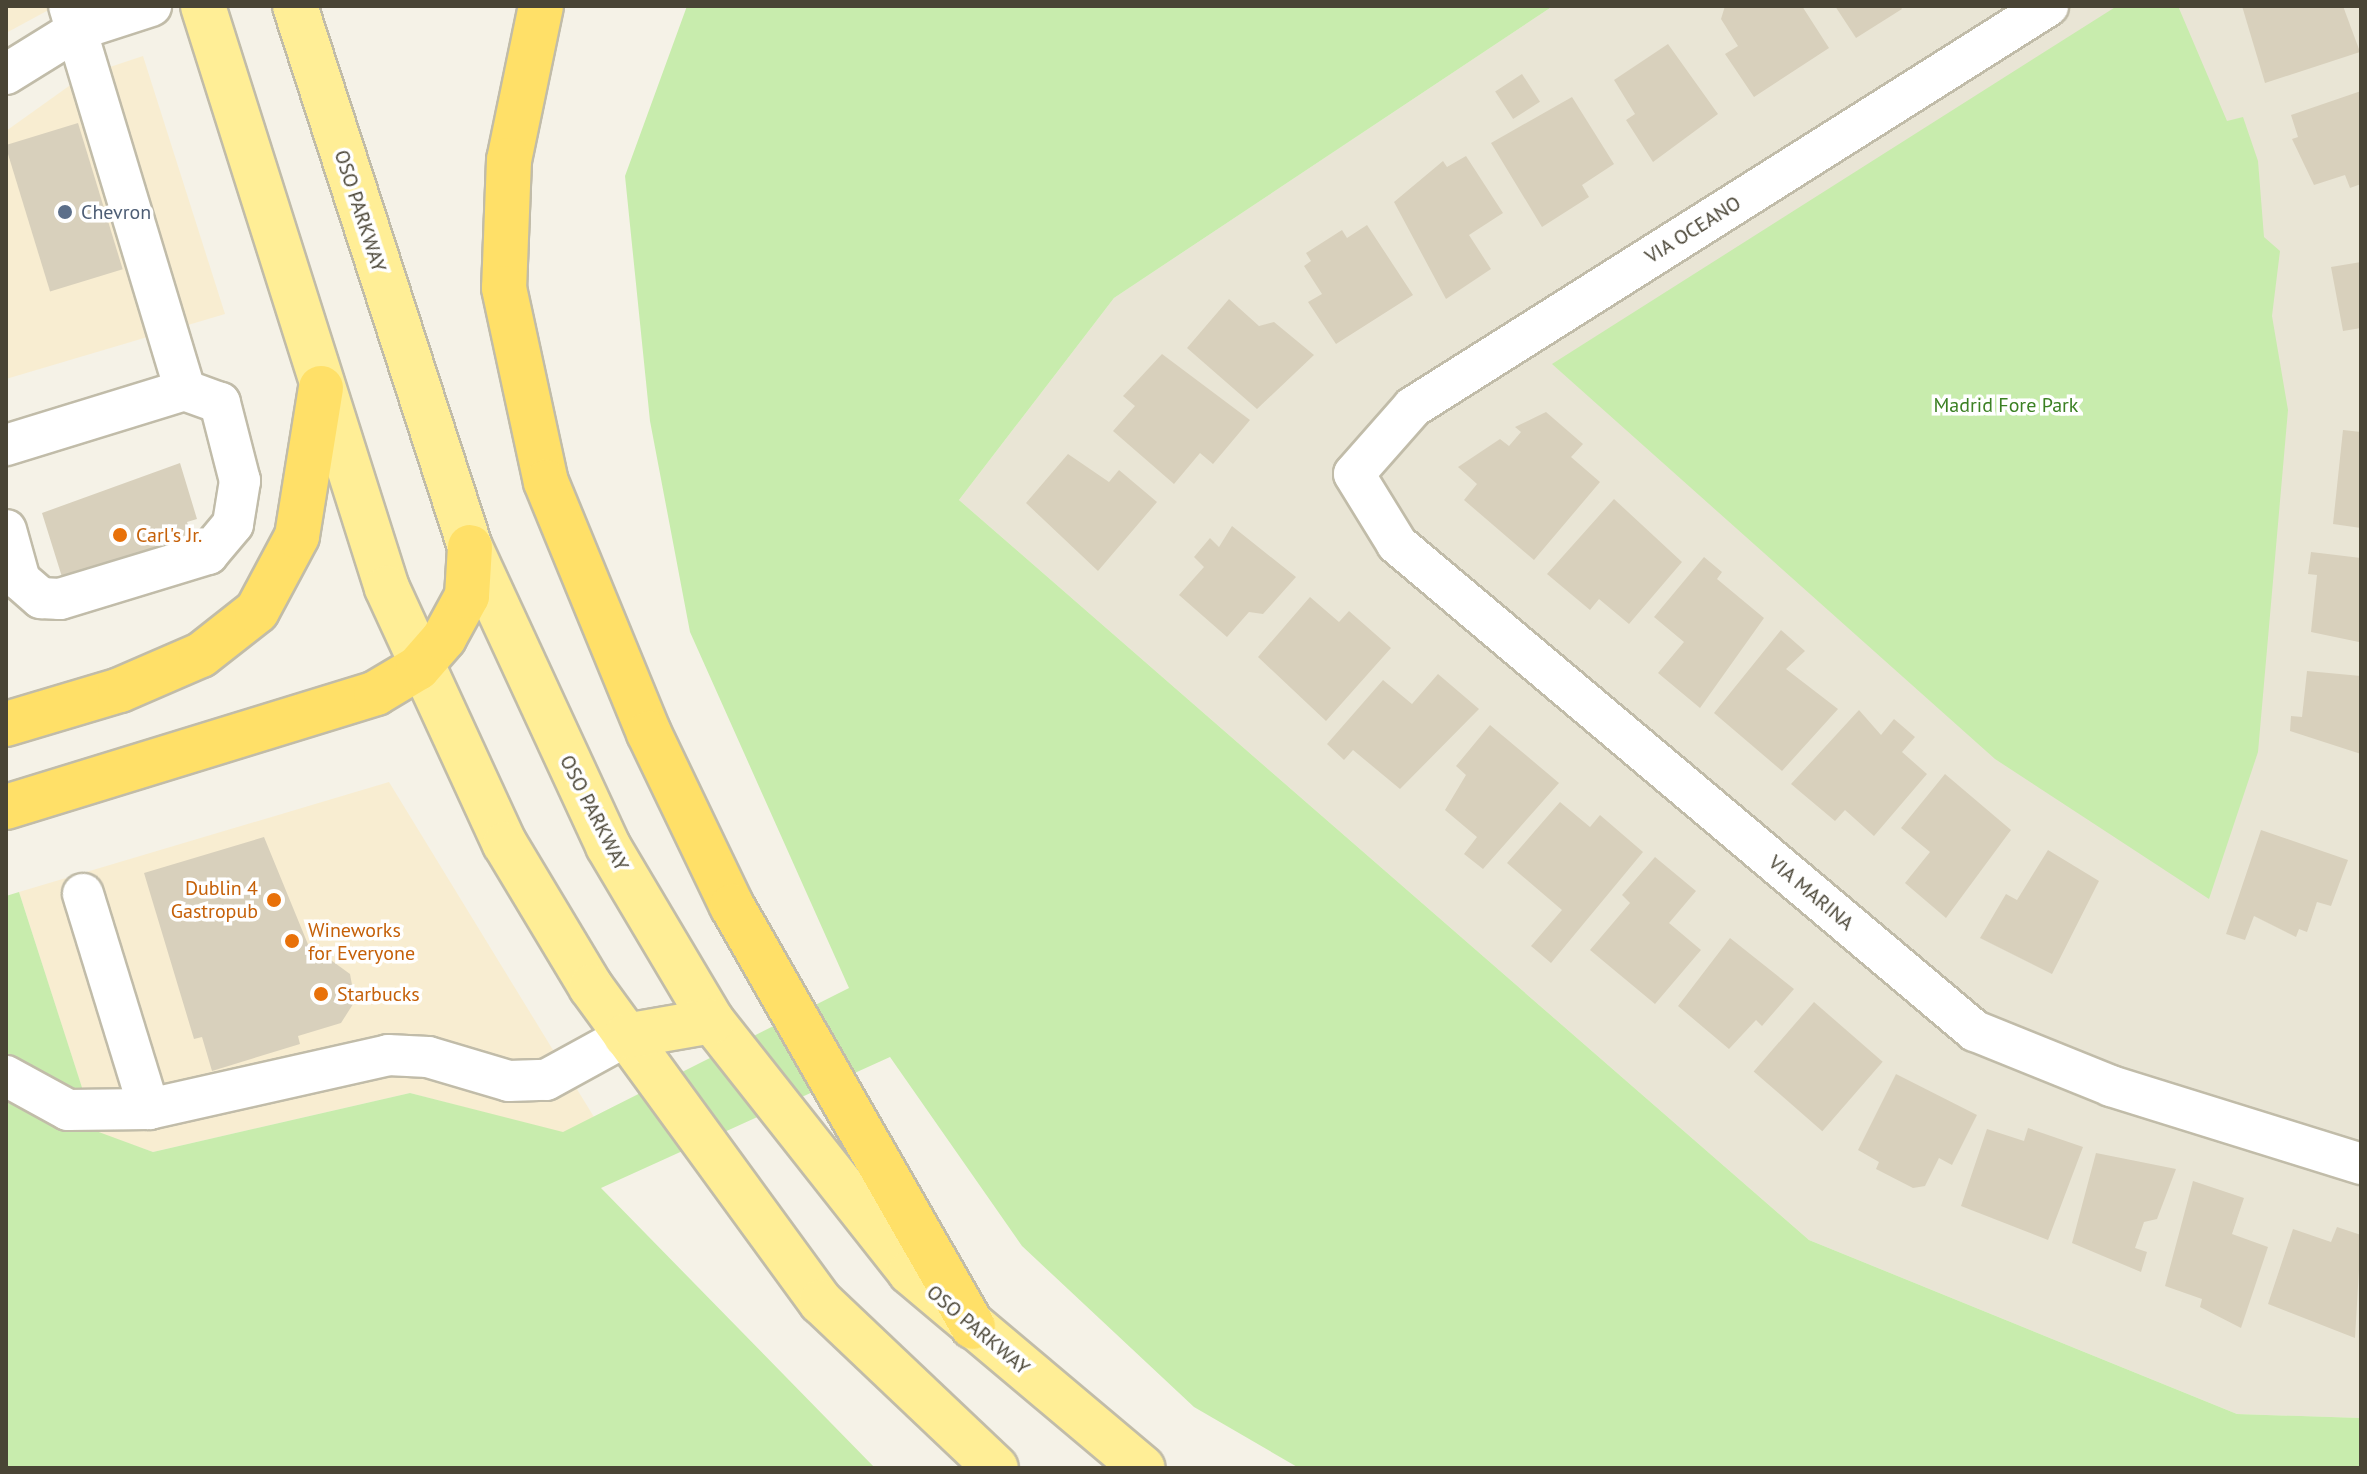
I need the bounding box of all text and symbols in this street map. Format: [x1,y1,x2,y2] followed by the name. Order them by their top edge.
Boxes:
[329,147,391,275] street label: OSO PARKWAY
[1640,191,1746,269] street label: VIA OCEANO
[81,200,151,224] place label: Chevron
[56,203,74,221] marker: Chevron
[1934,393,2078,417] park label: Madrid Fore Park
[136,523,202,547] place label: Carl's Jr.
[111,526,129,544] marker: Carl's Jr.
[555,751,633,875] street label: OSO PARKWAY
[1763,850,1859,936] street label: VIA MARINA
[171,876,258,923] place label: Dublin 4 Gastropub
[265,891,283,909] marker: Dublin 4 Gastropub
[308,918,415,965] place label: Wineworks for Everyone
[283,932,301,950] marker: Wineworks for Everyone
[337,982,420,1006] place label: Starbucks
[312,985,330,1003] marker: Starbucks
[922,1280,1034,1380] street label: OSO PARKWAY

